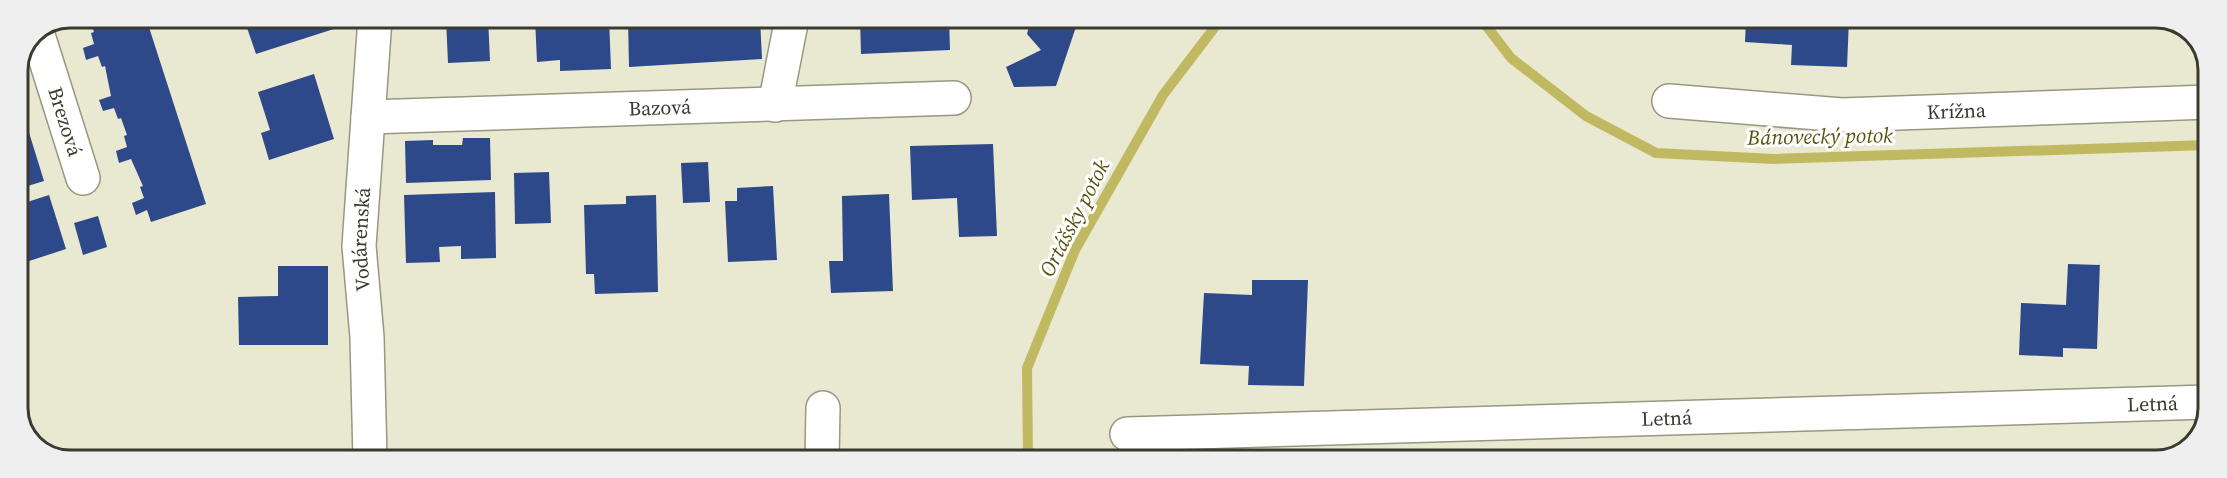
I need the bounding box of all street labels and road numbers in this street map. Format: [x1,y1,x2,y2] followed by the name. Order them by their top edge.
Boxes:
[41,84,90,161] street label: Brezová
[628,92,693,123] street label: Bazová
[1926,96,1987,126] street label: Krížna
[345,185,377,293] street label: Vodárenská
[2127,389,2179,418] street label: Letná
[1641,403,1693,433] street label: Letná

